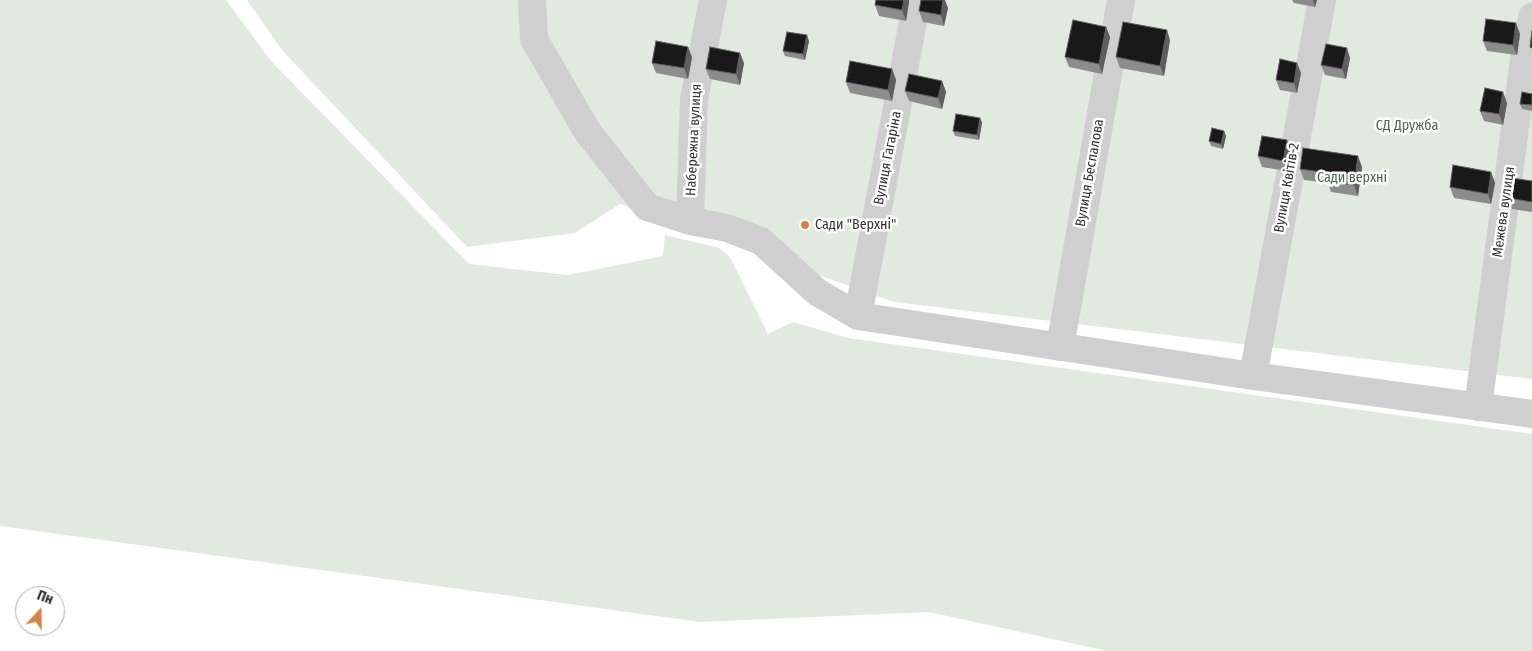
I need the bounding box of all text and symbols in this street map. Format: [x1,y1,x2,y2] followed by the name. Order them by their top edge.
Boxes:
[683,83,705,197] street label: Набережна вулиця
[871,110,905,206] street label: Вулиця Гагаріна
[1072,118,1108,228] street label: Вулиця Беспалова
[1376,118,1438,134] park label: СД Дружба
[1271,142,1303,234] street label: Вулиця Квітів-2
[1489,166,1519,258] street label: Межева вулиця
[1317,170,1387,186] park label: Сади верхні
[815,217,896,233] place label: Сади "Верхні"
[799,219,811,231] marker: Сади "Верхні"
[15,586,65,636] north arrow
[35,587,56,608] text: Пн

